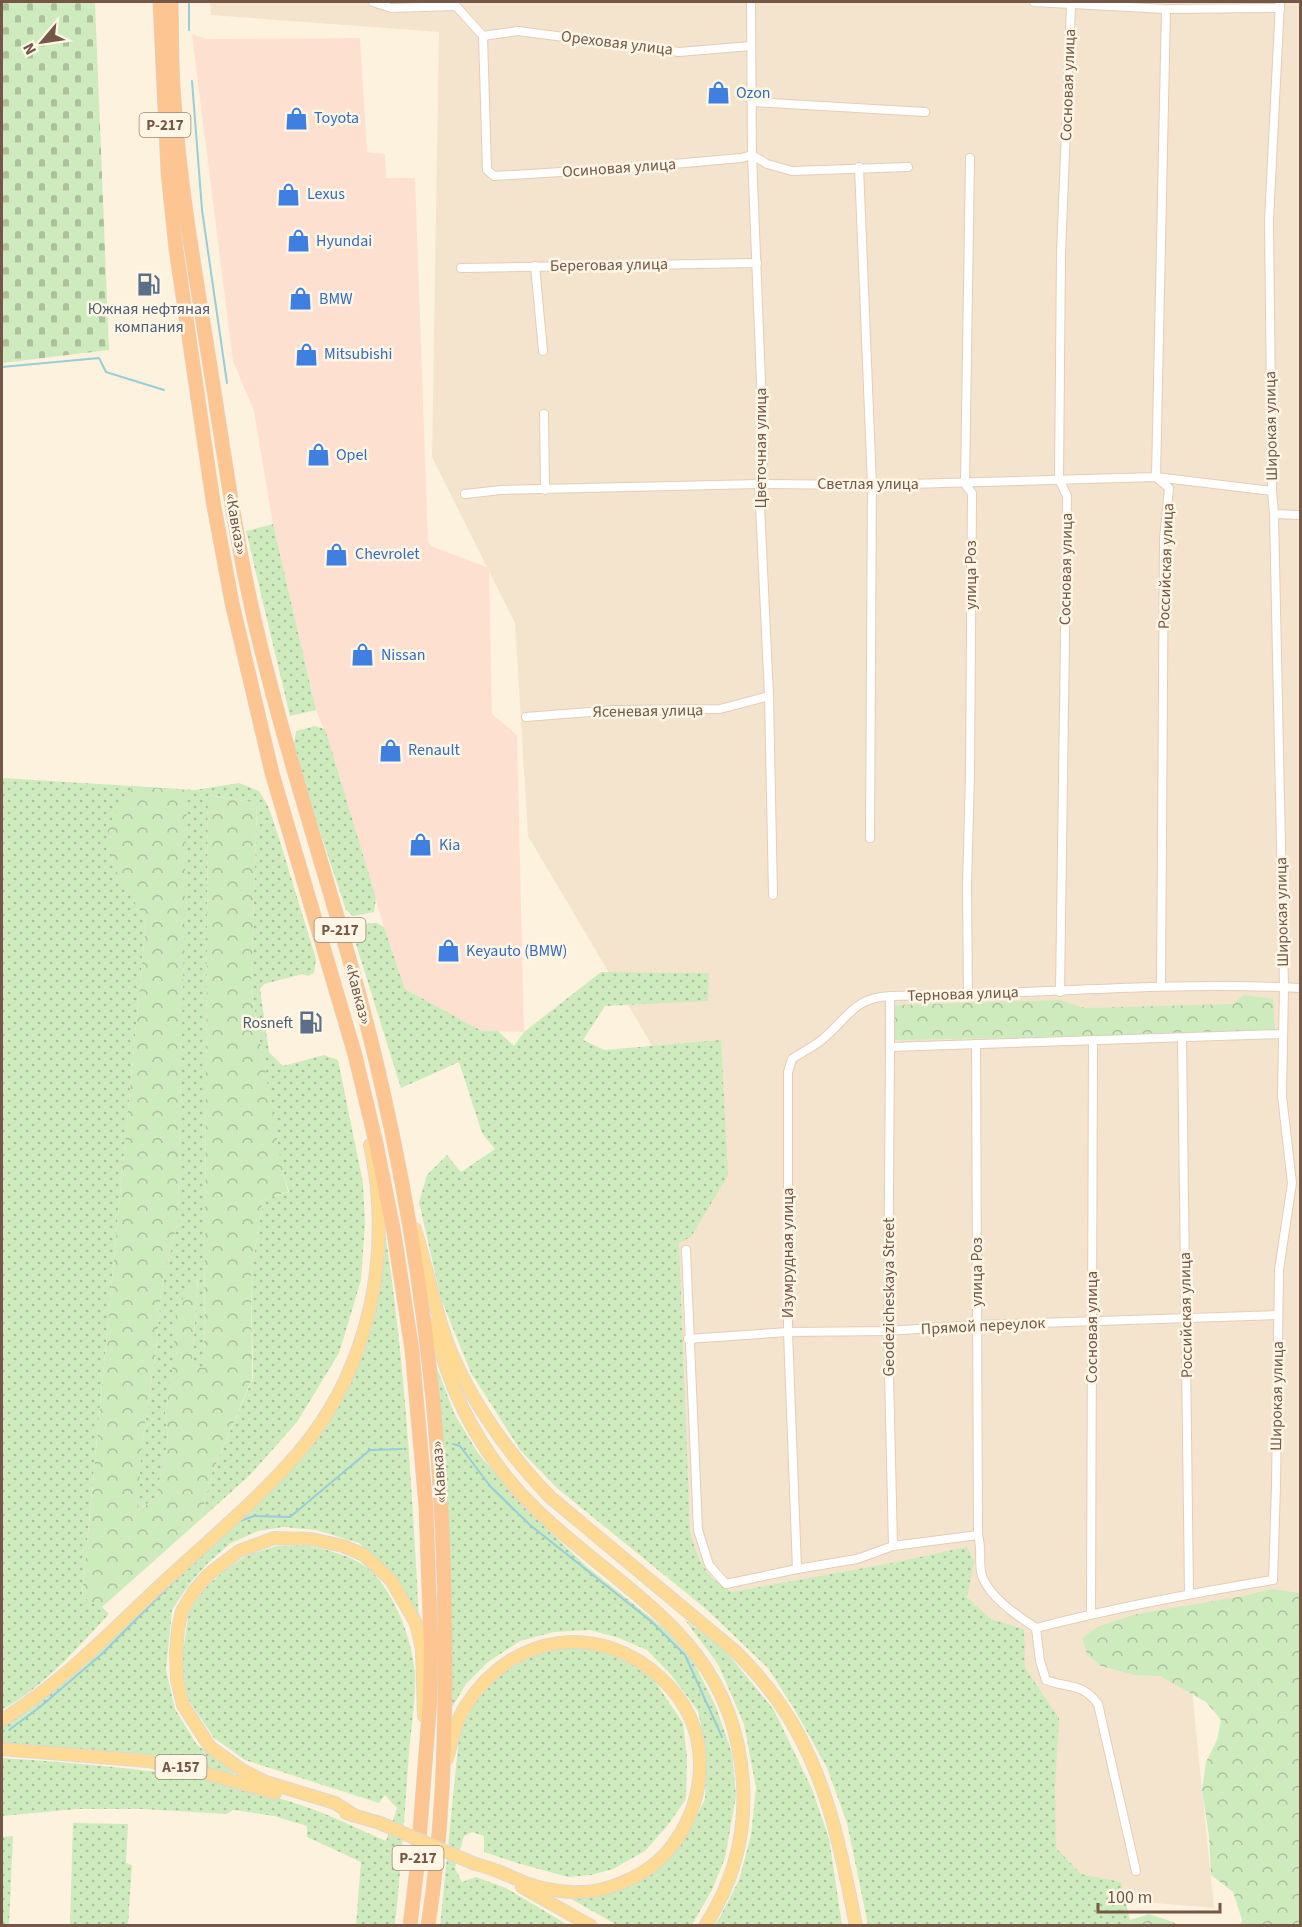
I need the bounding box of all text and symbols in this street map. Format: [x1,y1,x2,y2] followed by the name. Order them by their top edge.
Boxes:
[12,12,72,72] north arrow
[560,25,674,61] street label: Ореховая улица
[1055,28,1081,142] street label: Сосновая улица
[18,39,42,59] text: N
[705,80,731,106] shop icon: Ozon
[736,82,771,104] place label: Ozon
[283,105,309,131] shop icon: Toyota
[314,107,359,129] place label: Toyota
[140,113,190,137] road number: Р-217
[561,153,677,183] street label: Осиновая улица
[276,181,302,207] shop icon: Lexus
[307,183,345,205] place label: Lexus
[285,228,311,254] shop icon: Hyundai
[316,230,372,252] place label: Hyundai
[550,253,668,277] street label: Береговая улица
[136,271,162,297] fuel station icon: Южная нефтяная компания
[288,286,314,312] shop icon: BMW
[319,288,353,310] place label: BMW
[88,298,210,338] place label: Южная нефтяная компания
[293,341,319,367] shop icon: Mitsubishi
[324,343,392,365] place label: Mitsubishi
[1259,371,1283,481] street label: Широкая улица
[750,388,772,508] street label: Цветочная улица
[305,442,331,468] shop icon: Opel
[336,444,368,466] place label: Opel
[817,473,919,495] street label: Светлая улица
[220,491,252,557] street label: «Кавказ»
[1153,503,1179,629] street label: Российская улица
[1054,513,1078,625] street label: Сосновая улица
[960,540,982,610] street label: улица Роз
[324,541,350,567] shop icon: Chevrolet
[355,543,420,565] place label: Chevrolet
[350,642,376,668] shop icon: Nissan
[381,644,426,666] place label: Nissan
[592,699,704,723] street label: Ясеневая улица
[377,737,403,763] shop icon: Renault
[408,739,460,761] place label: Renault
[408,832,434,858] shop icon: Kia
[439,834,460,856] place label: Kia
[1270,857,1294,967] street label: Широкая улица
[314,918,366,942] road number: Р-217
[435,938,461,964] shop icon: Keyauto (BMW)
[466,940,567,962] place label: Keyauto (BMW)
[339,961,377,1027] street label: «Кавказ»
[907,981,1019,1007] street label: Терновая улица
[298,1010,324,1036] fuel station icon: Rosneft
[243,1012,293,1034] place label: Rosneft
[777,1188,799,1318] street label: Изумрудная улица
[878,1217,900,1377] street label: Geodezicheskaya Street
[966,1237,988,1307] street label: улица Роз
[1174,1252,1198,1378] street label: Российская улица
[1081,1271,1103,1383] street label: Сосновая улица
[920,1312,1046,1340] street label: Прямой переулок
[1265,1341,1289,1451] street label: Широкая улица
[426,1440,452,1504] street label: «Кавказ»
[156,1755,207,1779] road number: А-157
[392,1846,444,1870] road number: Р-217
[1098,1876,1220,1914] scale bar
[1107,1885,1152,1910] text: 100 m

